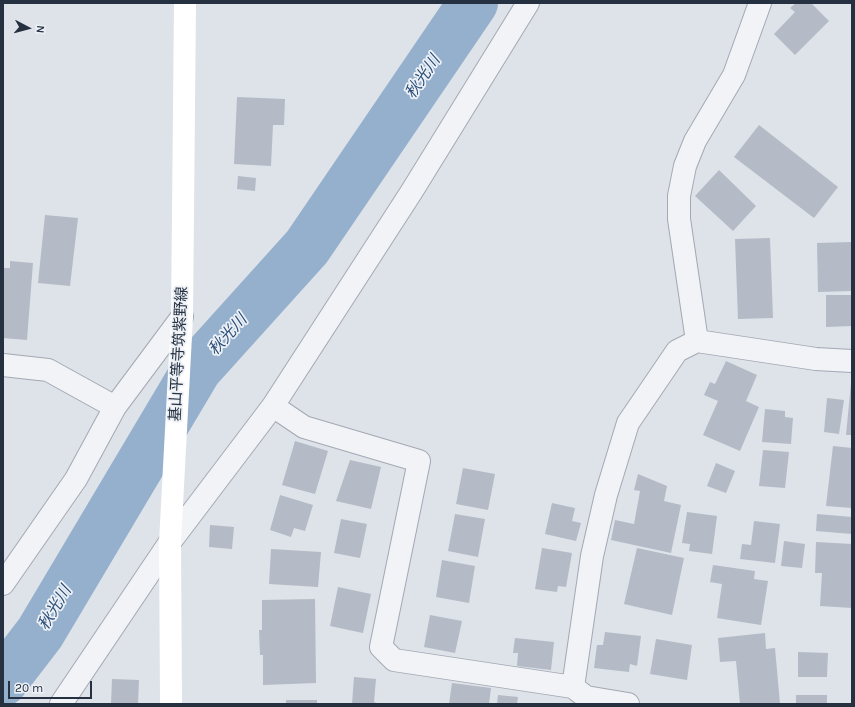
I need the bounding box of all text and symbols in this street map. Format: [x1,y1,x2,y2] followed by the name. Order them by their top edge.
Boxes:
[8,8,48,48] north arrow
[34,25,47,34] text: N
[402,52,444,102] water label: 秋光川
[166,286,192,422] street label: 基山平等寺筑紫野線
[205,311,251,359] water label: 秋光川
[34,582,76,634] water label: 秋光川
[10,673,94,699] scale bar
[15,681,43,695] text: 20 m

